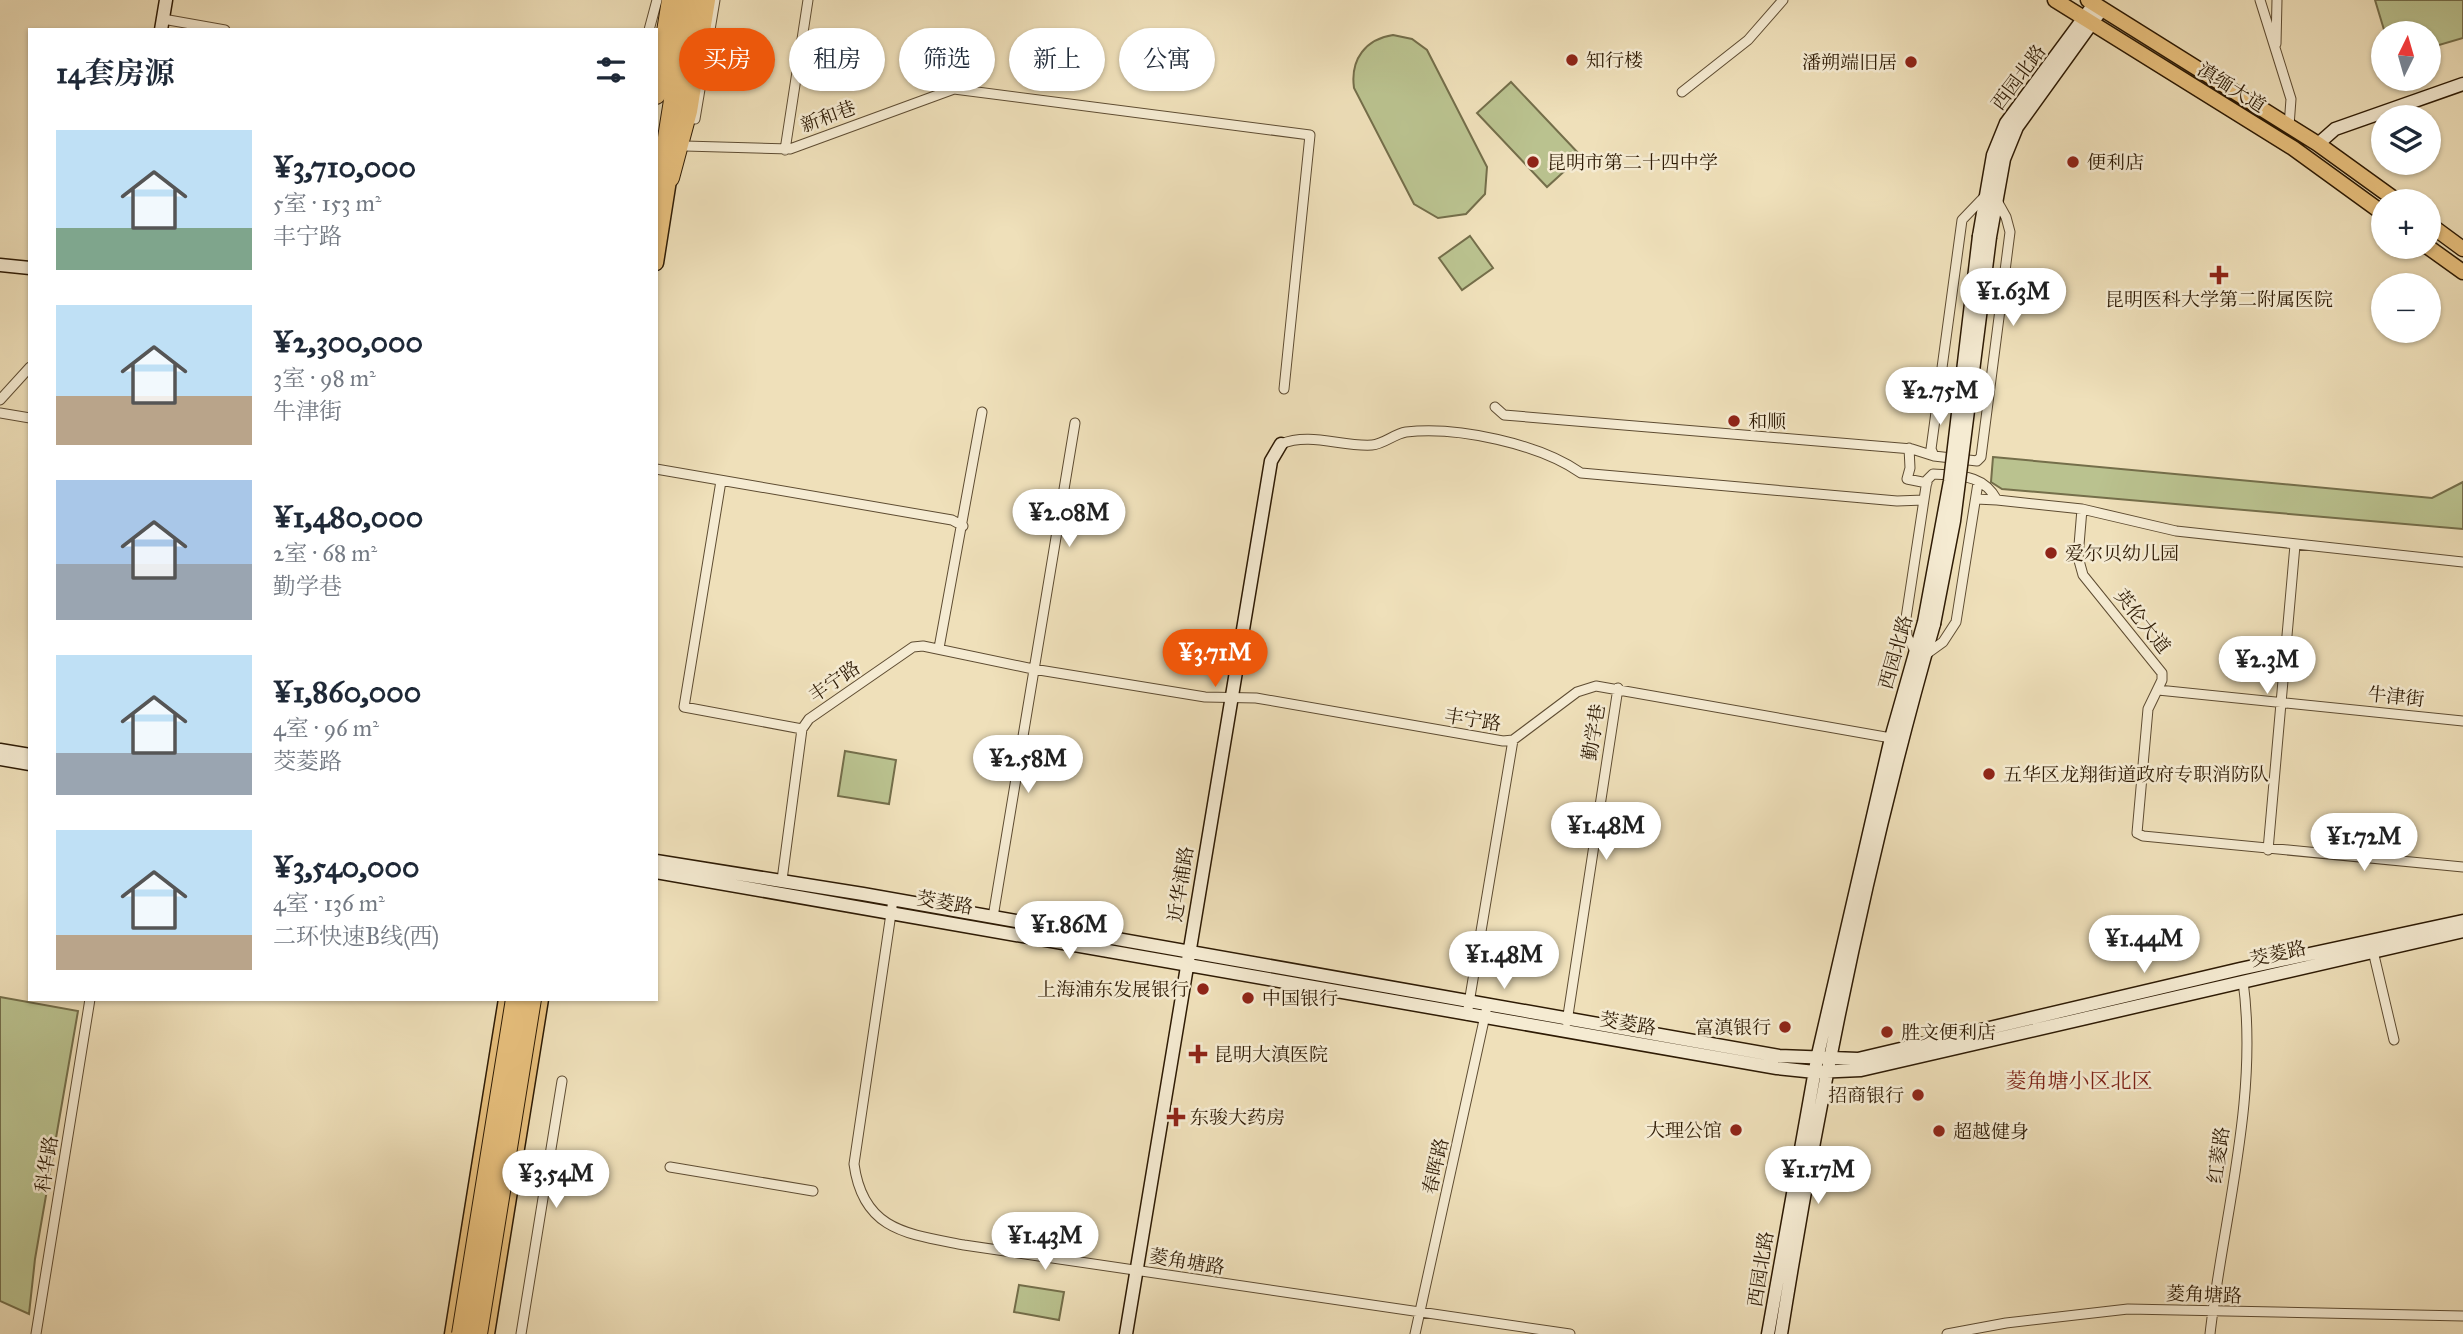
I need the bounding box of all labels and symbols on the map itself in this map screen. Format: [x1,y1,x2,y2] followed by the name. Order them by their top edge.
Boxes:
[2371,21,2441,91] north arrow
[1986,40,2050,115] street label: 西园北路
[1586,49,1643,72] place label: 知行楼
[1802,51,1897,74] place label: 潘朔端旧居
[1564,52,1580,68] marker: 知行楼
[1903,54,1919,70] marker: 潘朔端旧居
[2193,58,2270,117] street label: 滇缅大道
[797,96,859,137] street label: 新和巷
[1547,151,1718,174] place label: 昆明市第二十四中学
[2087,151,2144,174] place label: 便利店
[1525,154,1541,170] marker: 昆明市第二十四中学
[2065,154,2081,170] marker: 便利店
[2209,265,2229,285] marker: 昆明医科大学第二附属医院
[1956,268,2070,328] pin: ¥1.63M
[2105,288,2333,311] place label: 昆明医科大学第二附属医院
[1883,368,1997,427] pin: ¥2.75M
[1748,410,1786,433] place label: 和顺
[1726,413,1742,429] marker: 和顺
[1012,490,1126,549] pin: ¥2.08M
[2065,542,2179,565] place label: 爱尔贝幼儿园
[2043,545,2059,561] marker: 爱尔贝幼儿园
[2110,585,2175,658] street label: 英伦大道
[1874,612,1917,692] street label: 西园北路
[1158,630,1272,689] pin: ¥3.71M
[2218,636,2316,696] pin: ¥2.3M
[804,656,864,707] street label: 丰宁路
[2366,682,2426,711] street label: 牛津街
[1578,702,1609,762] street label: 勤学巷
[1443,704,1503,735] street label: 丰宁路
[971,736,1085,795] pin: ¥2.58M
[2003,763,2269,786] place label: 五华区龙翔街道政府专职消防队
[1981,766,1997,782] marker: 五华区龙翔街道政府专职消防队
[1549,802,1663,862] pin: ¥1.48M
[2307,814,2421,873] pin: ¥1.72M
[1163,845,1198,923] street label: 近华浦路
[915,886,975,919] street label: 茭菱路
[1012,902,1126,961] pin: ¥1.86M
[2087,916,2201,975] pin: ¥1.44M
[1447,932,1561,991] pin: ¥1.48M
[2248,936,2308,971] street label: 茭菱路
[1037,978,1189,1001] place label: 上海浦东发展银行
[1195,981,1211,997] marker: 上海浦东发展银行
[1262,987,1338,1010] place label: 中国银行
[1240,990,1256,1006] marker: 中国银行
[1598,1007,1658,1040] street label: 茭菱路
[1695,1016,1771,1039] place label: 富滇银行
[1777,1019,1793,1035] marker: 富滇银行
[1901,1021,1996,1044] place label: 胜文便利店
[1879,1024,1895,1040] marker: 胜文便利店
[1214,1043,1328,1066] place label: 昆明大滇医院
[1188,1044,1208,1064] marker: 昆明大滇医院
[2006,1068,2153,1094] district label: 菱角塘小区北区
[1828,1084,1904,1107] place label: 招商银行
[1910,1087,1926,1103] marker: 招商银行
[1190,1106,1285,1129] place label: 东骏大药房
[1168,1109,1184,1125] marker: 东骏大药房
[1646,1119,1722,1142] place label: 大理公馆
[1953,1120,2029,1143] place label: 超越健身
[1728,1122,1744,1138] marker: 大理公馆
[1931,1123,1947,1139] marker: 超越健身
[2203,1125,2234,1185] street label: 红菱路
[31,1134,62,1194] street label: 科华路
[1418,1136,1453,1196] street label: 春晖路
[1761,1146,1875,1206] pin: ¥1.17M
[499,1150,613,1210] pin: ¥3.54M
[988,1212,1102,1272] pin: ¥1.43M
[1743,1230,1778,1308] street label: 西园北路
[1148,1244,1226,1279] street label: 菱角塘路
[2166,1282,2242,1307] street label: 菱角塘路

